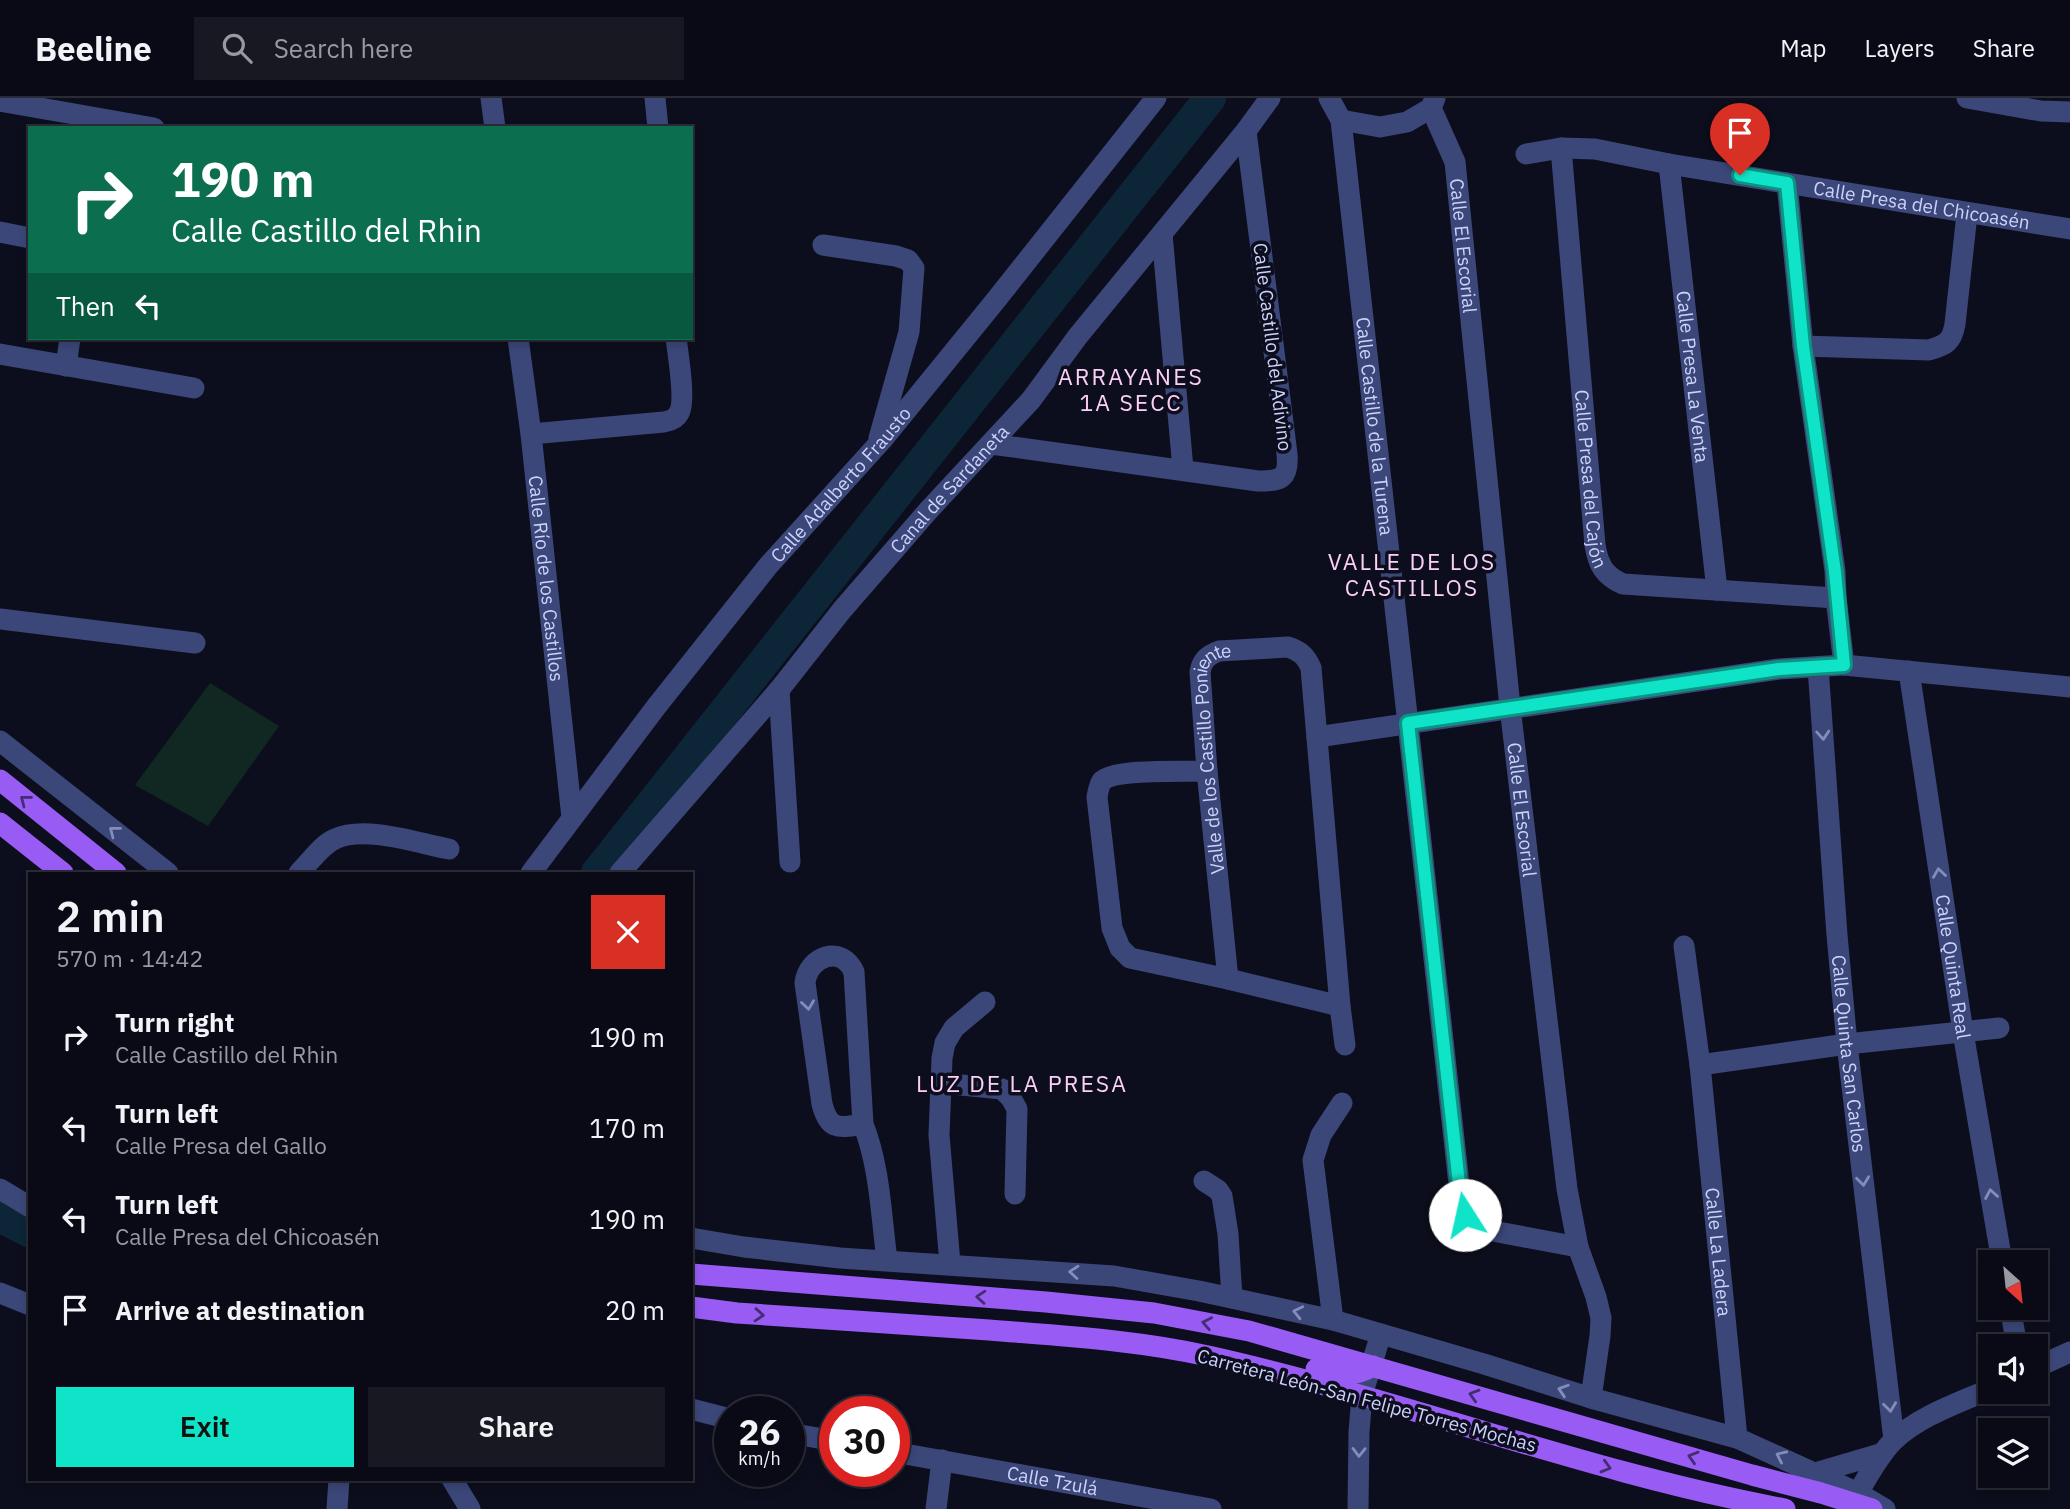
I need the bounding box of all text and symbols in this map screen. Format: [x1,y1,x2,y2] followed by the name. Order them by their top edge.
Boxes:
[194,17,684,80] search box
[35,27,152,70] text: Beeline
[218,29,256,67] icon: search
[274,31,413,65] text: Search here
[1780,32,1827,64] text: Map
[1865,32,1935,64] text: Layers
[1973,32,2035,64] text: Share
[1710,103,1770,175] pin
[1721,114,1759,152] icon: arrive
[171,147,315,210] text: 190 m
[56,154,147,245] icon: right
[1812,176,2032,234] street label: Calle Presa del Chicoasén
[1445,177,1482,314] street label: Calle El Escorial
[171,209,482,251] text: Calle Castillo del Rhin
[1248,242,1298,452] street label: Calle Castillo del Adivino
[129,287,167,325] icon: left
[56,289,115,323] text: Then
[1671,289,1715,464] street label: Calle Presa La Venta
[1351,316,1399,537] street label: Calle Castillo de la Turena
[1058,361,1204,417] district label: ARRAYANES 1A SECC
[1570,389,1613,572] street label: Calle Presa del Cajón
[765,402,916,567] street label: Calle Adalberto Frausto
[885,420,1014,558] street label: Canal de Sardaneta
[523,474,569,683] street label: Calle Río de los Castillos
[1328,546,1496,602] district label: VALLE DE LOS CASTILLOS
[1188,638,1232,875] street label: Valle de los Castillo Poniente
[1815,730,1830,741] one-way arrow
[1502,741,1542,878] street label: Calle El Escorial
[20,795,33,808] one-way arrow
[110,827,123,839] one-way arrow
[1932,867,1947,879] one-way arrow
[56,889,165,944] text: 2 min
[1931,893,1976,1041] street label: Calle Quinta Real
[591,895,665,969] button: close
[56,943,203,973] text: 570 m · 14:42
[1827,954,1872,1154] street label: Calle Quinta San Carlos
[800,999,815,1011] one-way arrow
[115,1005,234,1039] text: Turn right
[56,1018,94,1056] icon: right
[589,1020,665,1054] text: 190 m
[115,1039,338,1069] text: Calle Castillo del Rhin
[916,1068,1128,1098] district label: LUZ DE LA PRESA
[115,1096,218,1130] text: Turn left
[56,1109,94,1147] icon: left
[589,1111,665,1145] text: 170 m
[115,1130,327,1160] text: Calle Presa del Gallo
[1856,1175,1871,1187] one-way arrow
[1428,1178,1502,1252] position arrow
[1700,1186,1737,1318] street label: Calle La Ladera
[115,1187,218,1221] text: Turn left
[1984,1189,1999,1200] one-way arrow
[56,1200,94,1238] icon: left
[589,1202,665,1236] text: 190 m
[115,1221,380,1251] text: Calle Presa del Chicoasén
[1978,1250,2048,1320] north arrow
[1978,1250,2048,1488] map controls
[1069,1265,1080,1280] one-way arrow
[975,1290,986,1305] one-way arrow
[56,1291,94,1329] icon: arrive
[115,1293,365,1327] text: Arrive at destination
[605,1293,665,1327] text: 20 m
[1292,1306,1304,1321] one-way arrow
[754,1307,765,1322] one-way arrow
[1201,1317,1213,1332] one-way arrow
[1978,1334,2048,1404] button: sound
[1195,1343,1539,1457] street label: Carretera León-San Felipe Torres Mochas
[1558,1383,1570,1398] one-way arrow
[56,1387,354,1467] button: Exit
[368,1387,665,1467] button: Share
[1468,1389,1480,1404] one-way arrow
[819,1396,910,1487] speed limit sign: 30
[1882,1401,1897,1413] one-way arrow
[738,1409,781,1455] text: 26
[1978,1418,2048,1488] button: layers
[738,1447,781,1470] text: km/h
[1351,1447,1367,1458] one-way arrow
[1687,1451,1699,1466] one-way arrow
[1776,1451,1788,1465] one-way arrow
[1600,1458,1612,1473] one-way arrow
[1005,1461,1100,1500] street label: Calle Tzulá

